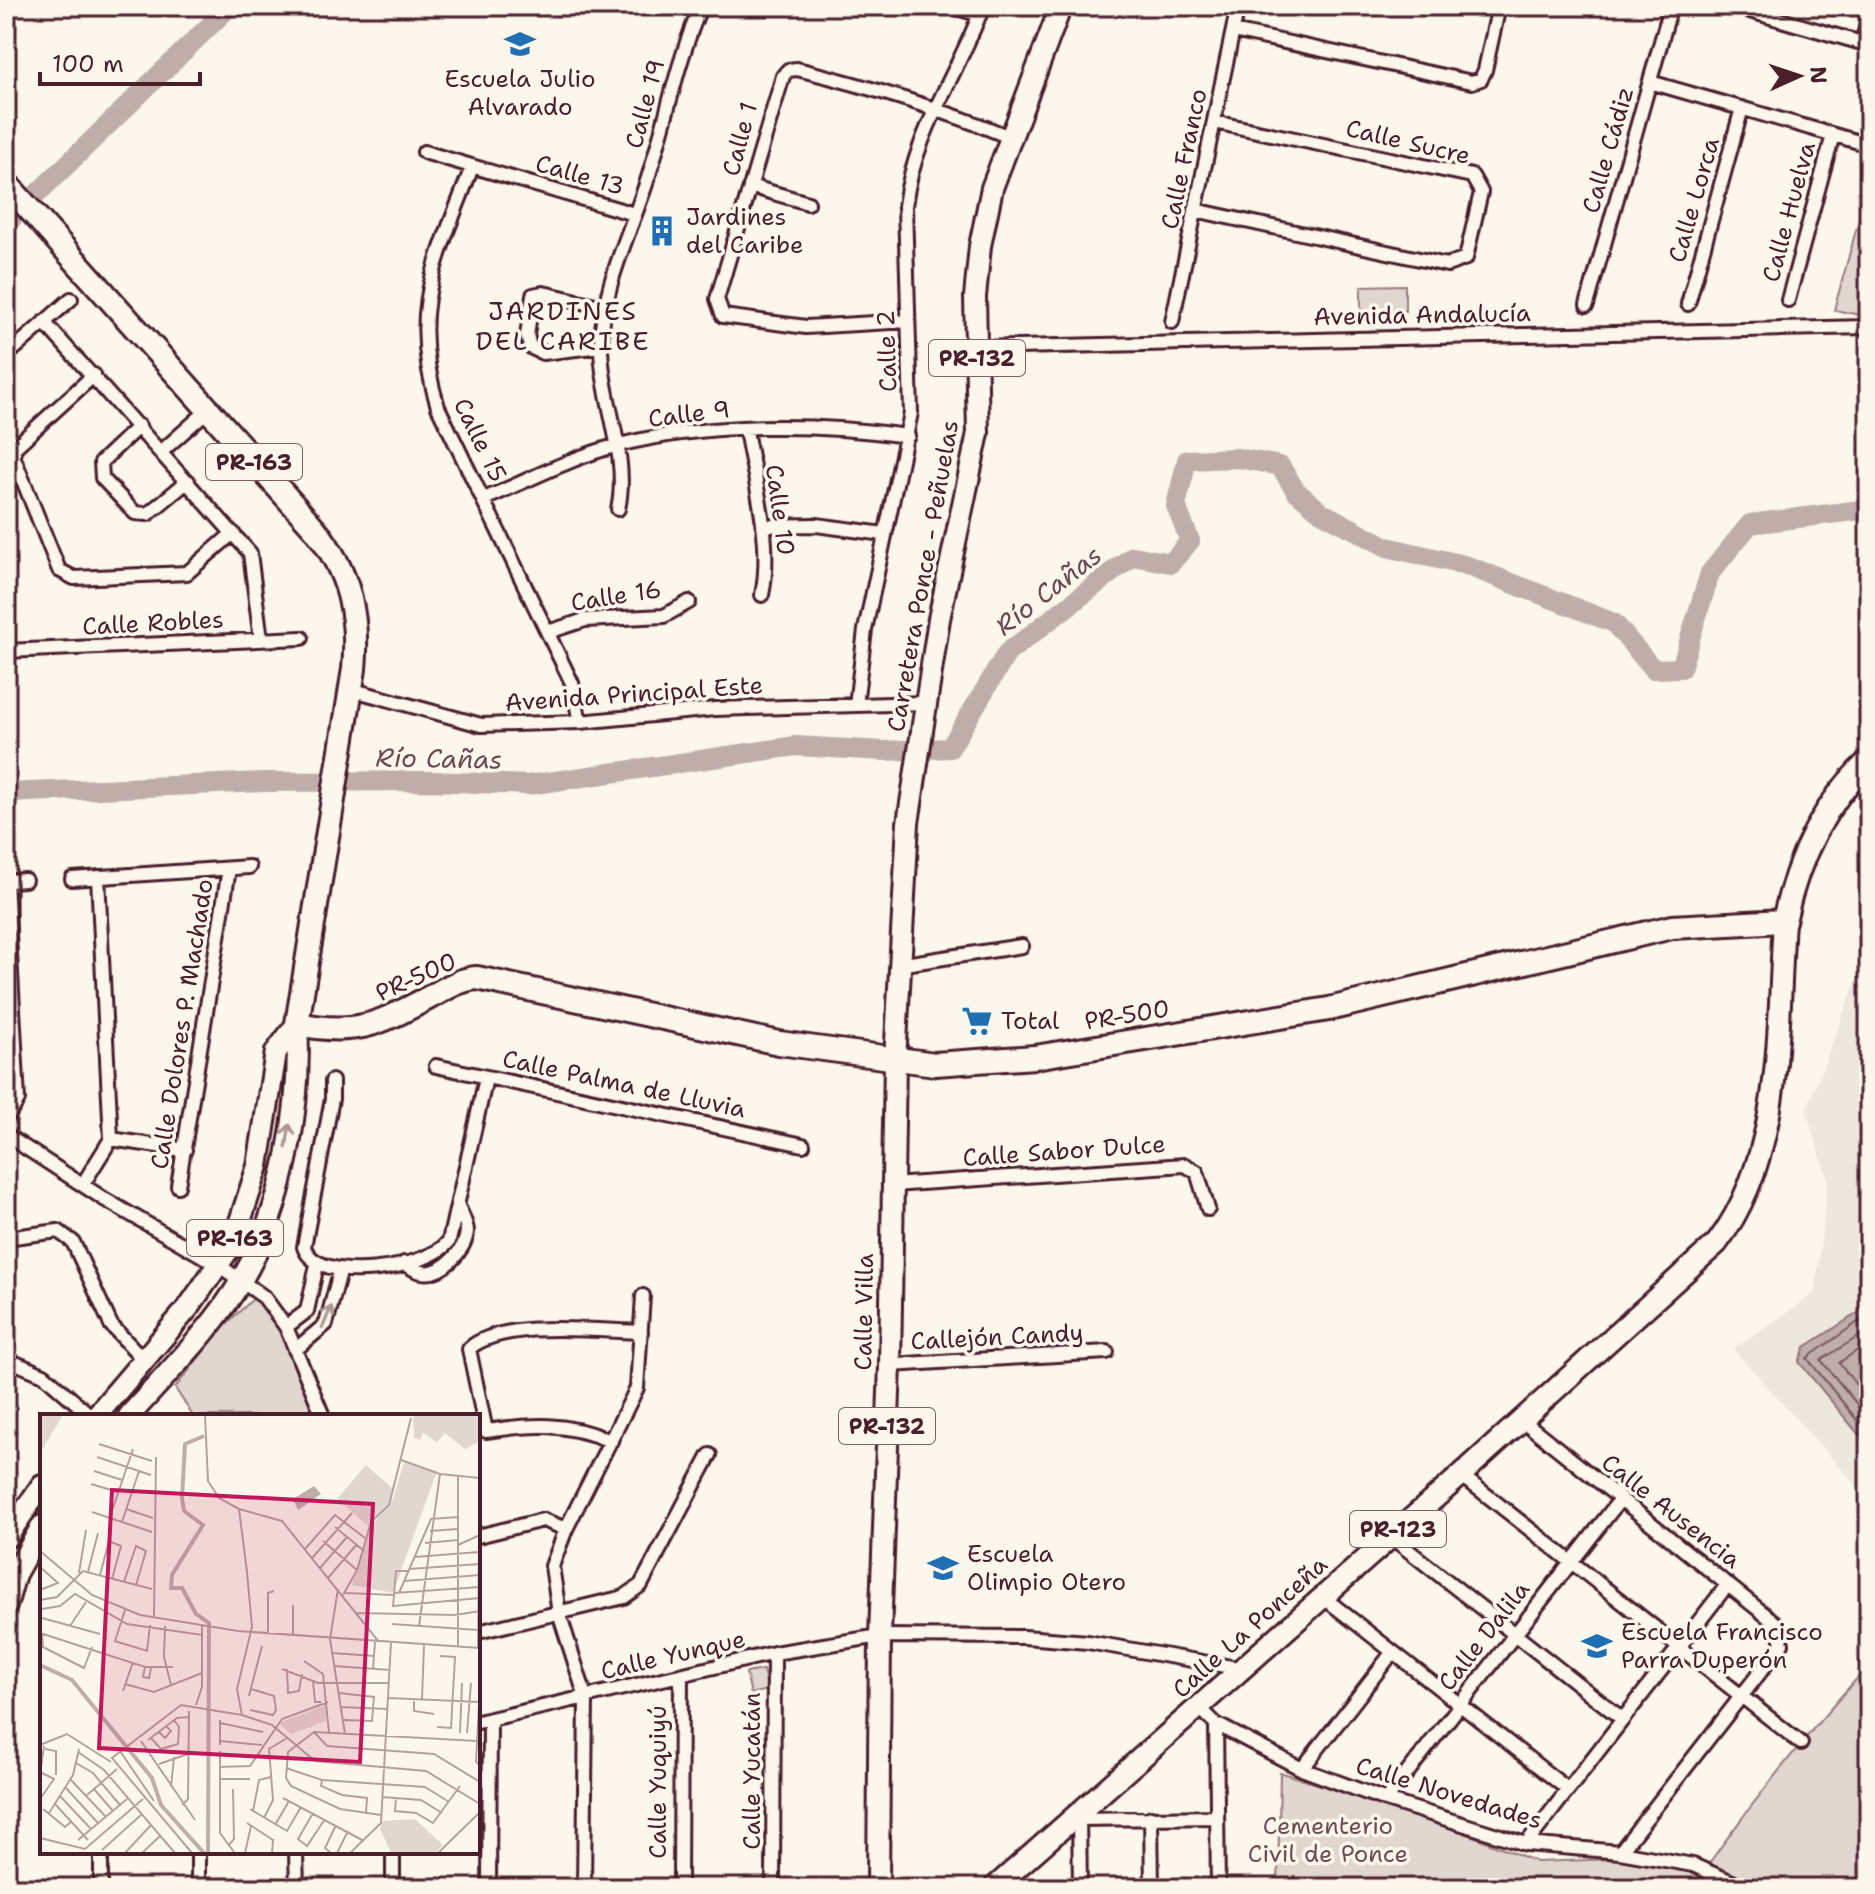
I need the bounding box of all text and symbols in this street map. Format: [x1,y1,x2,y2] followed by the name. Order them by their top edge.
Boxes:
[503,27,537,61] school or university icon: Escuela Julio Alvarado
[40,36,200,86] scale bar
[1759,36,1839,116] north arrow
[52,48,124,80] text: 100 m
[618,56,672,152] street label: Calle 19
[445,63,595,123] place label: Escuela Julio Alvarado
[1804,66,1833,84] text: N
[1575,83,1641,217] street label: Calle Cádiz
[1153,86,1215,232] street label: Calle Franco
[715,99,765,179] street label: Calle 1
[1343,112,1473,172] street label: Calle Sucre
[1661,134,1727,266] street label: Calle Lorca
[1755,138,1823,286] street label: Calle Huelva
[532,147,628,203] street label: Calle 13
[686,201,804,261] place label: Jardines del Caribe
[645,214,679,248] building icon: Jardines del Caribe
[476,293,650,358] district label: JARDINES DEL CARIBE
[1313,297,1531,333] street label: Avenida Andalucía
[870,309,904,393] street label: Calle 2
[929,340,1025,376] road number: PR-132
[446,393,514,487] street label: Calle 15
[646,393,732,435] street label: Calle 9
[880,418,966,734] street label: Carretera Ponce - Peñuelas
[206,444,302,480] road number: PR-163
[758,463,802,557] street label: Calle 10
[987,537,1109,643] water label: Río Cañas
[568,573,664,619] street label: Calle 16
[81,603,225,643] street label: Calle Robles
[504,669,764,719] street label: Avenida Principal Este
[375,739,503,777] water label: Río Cañas
[143,877,221,1171] street label: Calle Dolores P. Machado
[370,945,462,1009] street label: PR-500
[1082,993,1172,1037] street label: PR-500
[960,1004,994,1038] supermarket icon: Total
[1001,1005,1060,1037] place label: Total
[500,1043,749,1125] street label: Calle Palma de Lluvia
[282,1124,297,1149] one-way arrow
[961,1128,1167,1174] street label: Calle Sabor Dulce
[187,1220,283,1256] road number: PR-163
[847,1253,881,1371] street label: Calle Villa
[320,1306,335,1330] one-way arrow
[910,1316,1084,1358] street label: Callejón Candy
[839,1408,935,1444] road number: PR-132
[40,1414,480,1854] inset map
[1595,1447,1747,1575] street label: Calle Ausencia
[1350,1511,1446,1547] road number: PR-123
[967,1538,1126,1598] place label: Escuela Olimpio Otero
[1166,1549,1334,1705] street label: Calle La Ponceña
[926,1551,960,1585] school or university icon: Escuela Olimpio Otero
[1431,1574,1537,1698] street label: Calle Dalila
[1621,1616,1823,1676] place label: Escuela Francisco Parra Duperón
[598,1623,748,1687] street label: Calle Yunque
[1580,1629,1614,1663] school or university icon: Escuela Francisco Parra Duperón
[736,1692,768,1850] street label: Calle Yucatán
[642,1705,674,1859] street label: Calle Yuquiyú
[1352,1749,1546,1837] street label: Calle Novedades
[1248,1810,1408,1870] park label: Cementerio Civil de Ponce

